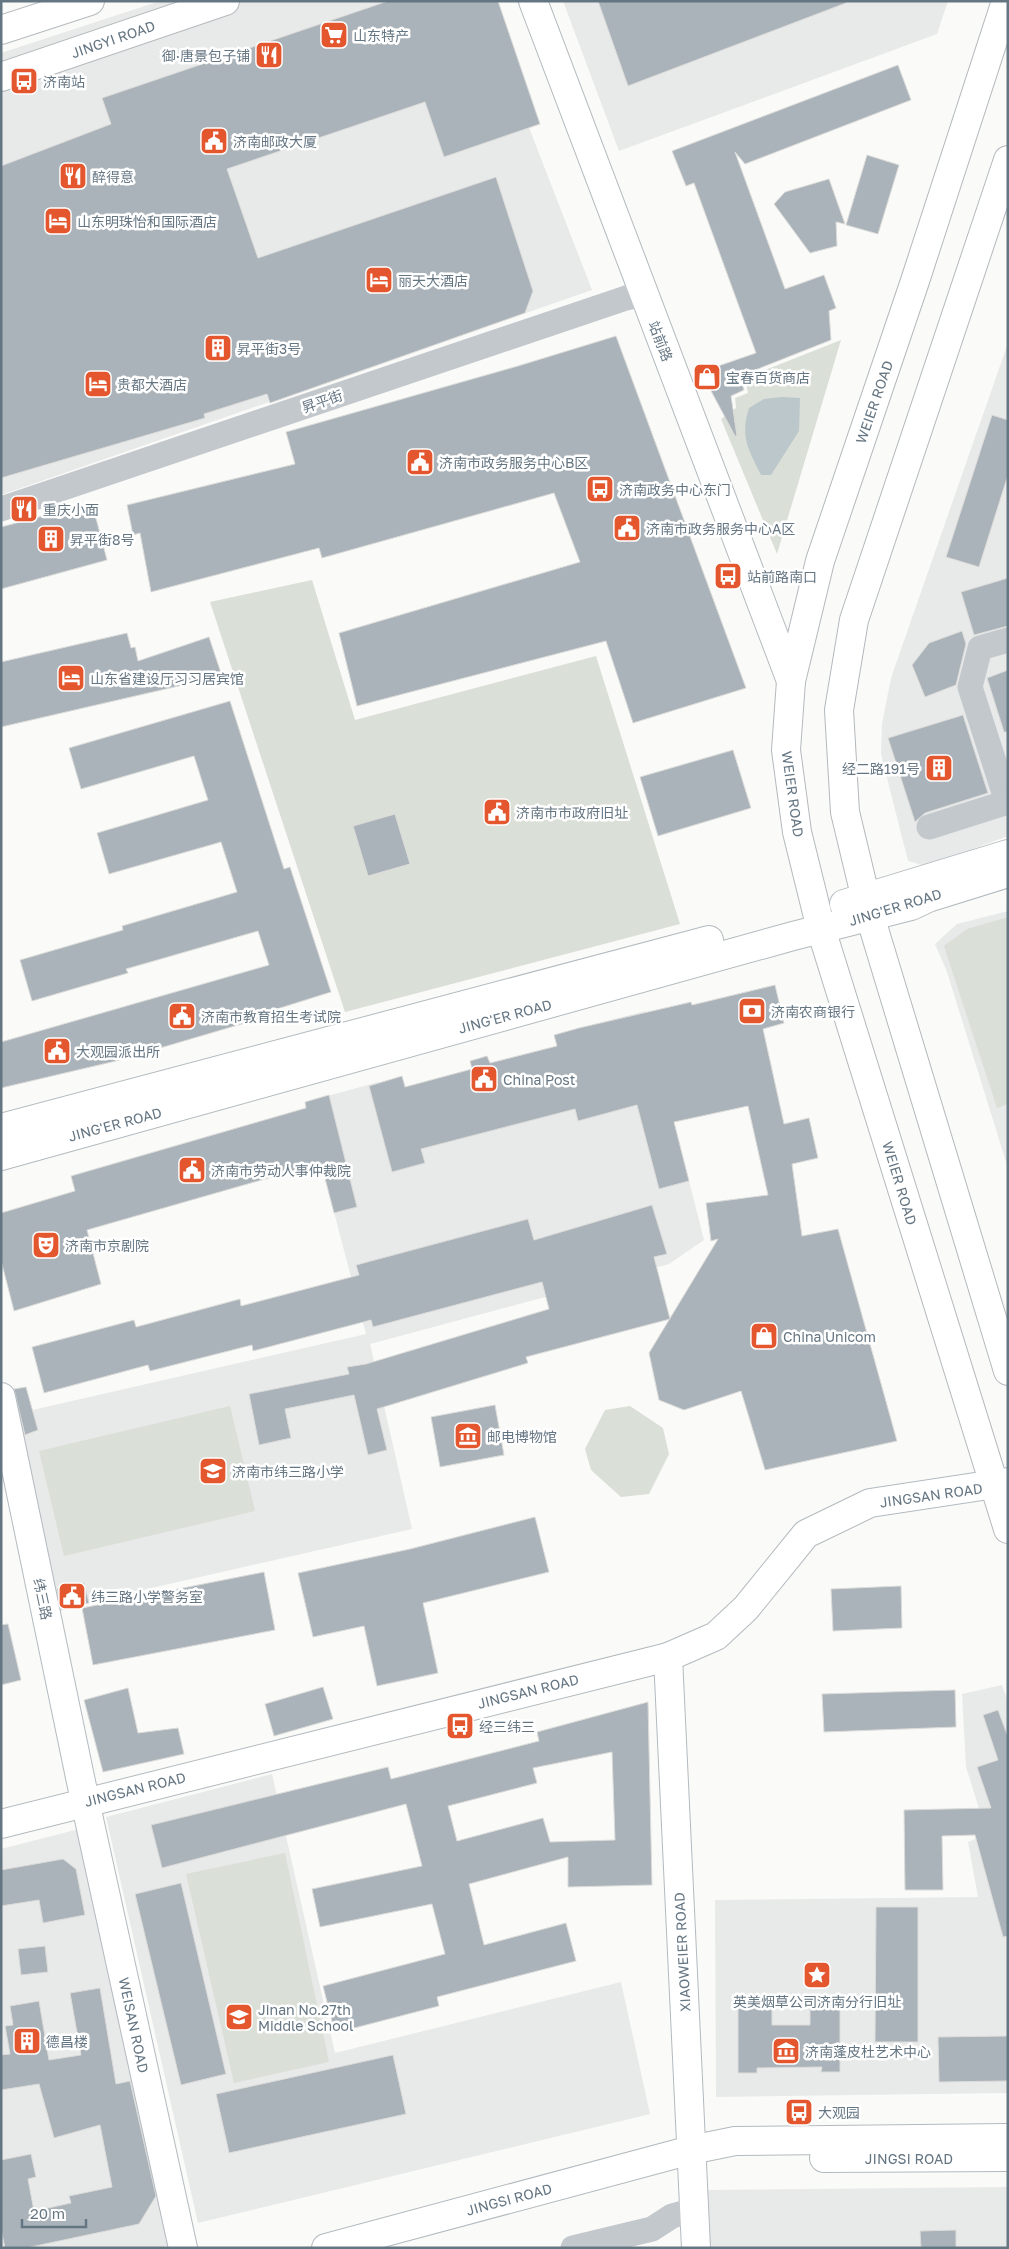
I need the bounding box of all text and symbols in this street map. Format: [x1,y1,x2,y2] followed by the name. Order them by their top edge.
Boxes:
[69,17,157,61] street label: JINGYI ROAD
[319,20,349,50] supermarket icon: 山东特产
[353,27,409,44] place label: 山东特产
[254,40,284,70] restaurant icon: 御·唐景包子铺
[162,47,250,64] place label: 御·唐景包子铺
[9,66,39,96] bus stop icon: 济南站
[43,73,85,90] place label: 济南站
[199,126,229,156] public building icon: 济南邮政大厦
[233,133,317,150] place label: 济南邮政大厦
[58,161,88,191] restaurant icon: 醉得意
[92,168,134,185] place label: 醉得意
[43,206,73,236] hotel icon: 山东明珠怡和国际酒店
[77,213,217,230] place label: 山东明珠怡和国际酒店
[364,265,394,295] hotel icon: 丽天大酒店
[398,272,468,289] place label: 丽天大酒店
[646,318,676,364] street label: 站前路
[203,333,233,363] building icon: 昇平街3号
[237,340,301,357] place label: 昇平街3号
[852,358,896,446] street label: WEIER ROAD
[692,362,722,392] shop icon: 宝春百货商店
[83,369,113,399] hotel icon: 贵都大酒店
[726,369,810,386] place label: 宝春百货商店
[117,376,187,393] place label: 贵都大酒店
[299,386,345,416] street label: 昇平街
[405,447,435,477] public building icon: 济南市政务服务中心B区
[439,454,588,471] place label: 济南市政务服务中心B区
[585,474,615,504] bus stop icon: 济南政务中心东门
[619,481,731,498] place label: 济南政务中心东门
[9,494,39,524] restaurant icon: 重庆小面
[43,501,99,518] place label: 重庆小面
[612,513,642,543] public building icon: 济南市政务服务中心A区
[646,520,795,537] place label: 济南市政务服务中心A区
[36,524,66,554] building icon: 昇平街8号
[70,531,135,548] place label: 昇平街8号
[713,561,743,591] bus stop icon: 站前路南口
[747,568,817,585] place label: 站前路南口
[56,663,86,693] hotel icon: 山东省建设厅习习居宾馆
[90,670,244,687] place label: 山东省建设厅习习居宾馆
[779,750,807,838] street label: WEIER ROAD
[924,753,954,783] building icon: 经二路191号
[842,760,920,777] place label: 经二路191号
[482,797,512,827] public building icon: 济南市市政府旧址
[516,804,628,821] place label: 济南市市政府旧址
[847,885,943,929] street label: JING'ER ROAD
[456,995,554,1037] street label: JING'ER ROAD
[737,996,767,1026] bank icon: 济南农商银行
[167,1001,197,1031] public building icon: 济南市教育招生考试院
[771,1003,855,1020] place label: 济南农商银行
[201,1008,341,1025] place label: 济南市教育招生考试院
[42,1036,72,1066] public building icon: 大观园派出所
[76,1043,160,1060] place label: 大观园派出所
[469,1064,499,1094] public building icon: China Post
[503,1071,575,1088] place label: China Post
[66,1103,164,1145] street label: JING'ER ROAD
[879,1139,921,1227] street label: WEIER ROAD
[177,1155,207,1185] public building icon: 济南市劳动人事仲裁院
[211,1162,351,1179] place label: 济南市劳动人事仲裁院
[31,1230,61,1260] theatre icon: 济南市京剧院
[65,1237,149,1254] place label: 济南市京剧院
[749,1321,779,1351] shop icon: China Unicom
[783,1328,876,1345] place label: China Unicom
[453,1421,483,1451] museum icon: 邮电博物馆
[487,1428,557,1445] place label: 邮电博物馆
[198,1456,228,1486] school or university icon: 济南市纬三路小学
[232,1463,344,1480] place label: 济南市纬三路小学
[878,1479,984,1511] street label: JINGSAN ROAD
[30,1577,56,1621] street label: 纬三路
[57,1581,87,1611] public building icon: 纬三路小学警务室
[91,1588,203,1605] place label: 纬三路小学警务室
[476,1670,580,1712] street label: JINGSAN ROAD
[445,1711,475,1741] bus stop icon: 经三纬三
[479,1718,535,1735] place label: 经三纬三
[83,1768,187,1810] street label: JINGSAN ROAD
[670,1892,694,2012] street label: XIAOWEIER ROAD
[802,1960,832,1990] place icon: 英美烟草公司济南分行旧址
[116,1976,152,2074] street label: WEISAN ROAD
[733,1993,901,2010] place label: 英美烟草公司济南分行旧址
[258,2001,353,2034] place label: Jinan No.27th Middle School
[224,2002,254,2032] school or university icon: Jinan No.27th Middle School
[12,2026,42,2056] building icon: 德昌楼
[46,2033,88,2050] place label: 德昌楼
[771,2036,801,2066] museum icon: 济南蓬皮杜艺术中心
[805,2043,931,2060] place label: 济南蓬皮杜艺术中心
[784,2097,814,2127] bus stop icon: 大观园
[818,2104,860,2121] place label: 大观园
[865,2150,953,2167] street label: JINGSI ROAD
[464,2179,554,2219] street label: JINGSI ROAD
[22,2196,86,2228] scale bar
[30,2204,65,2222] text: 20 m

